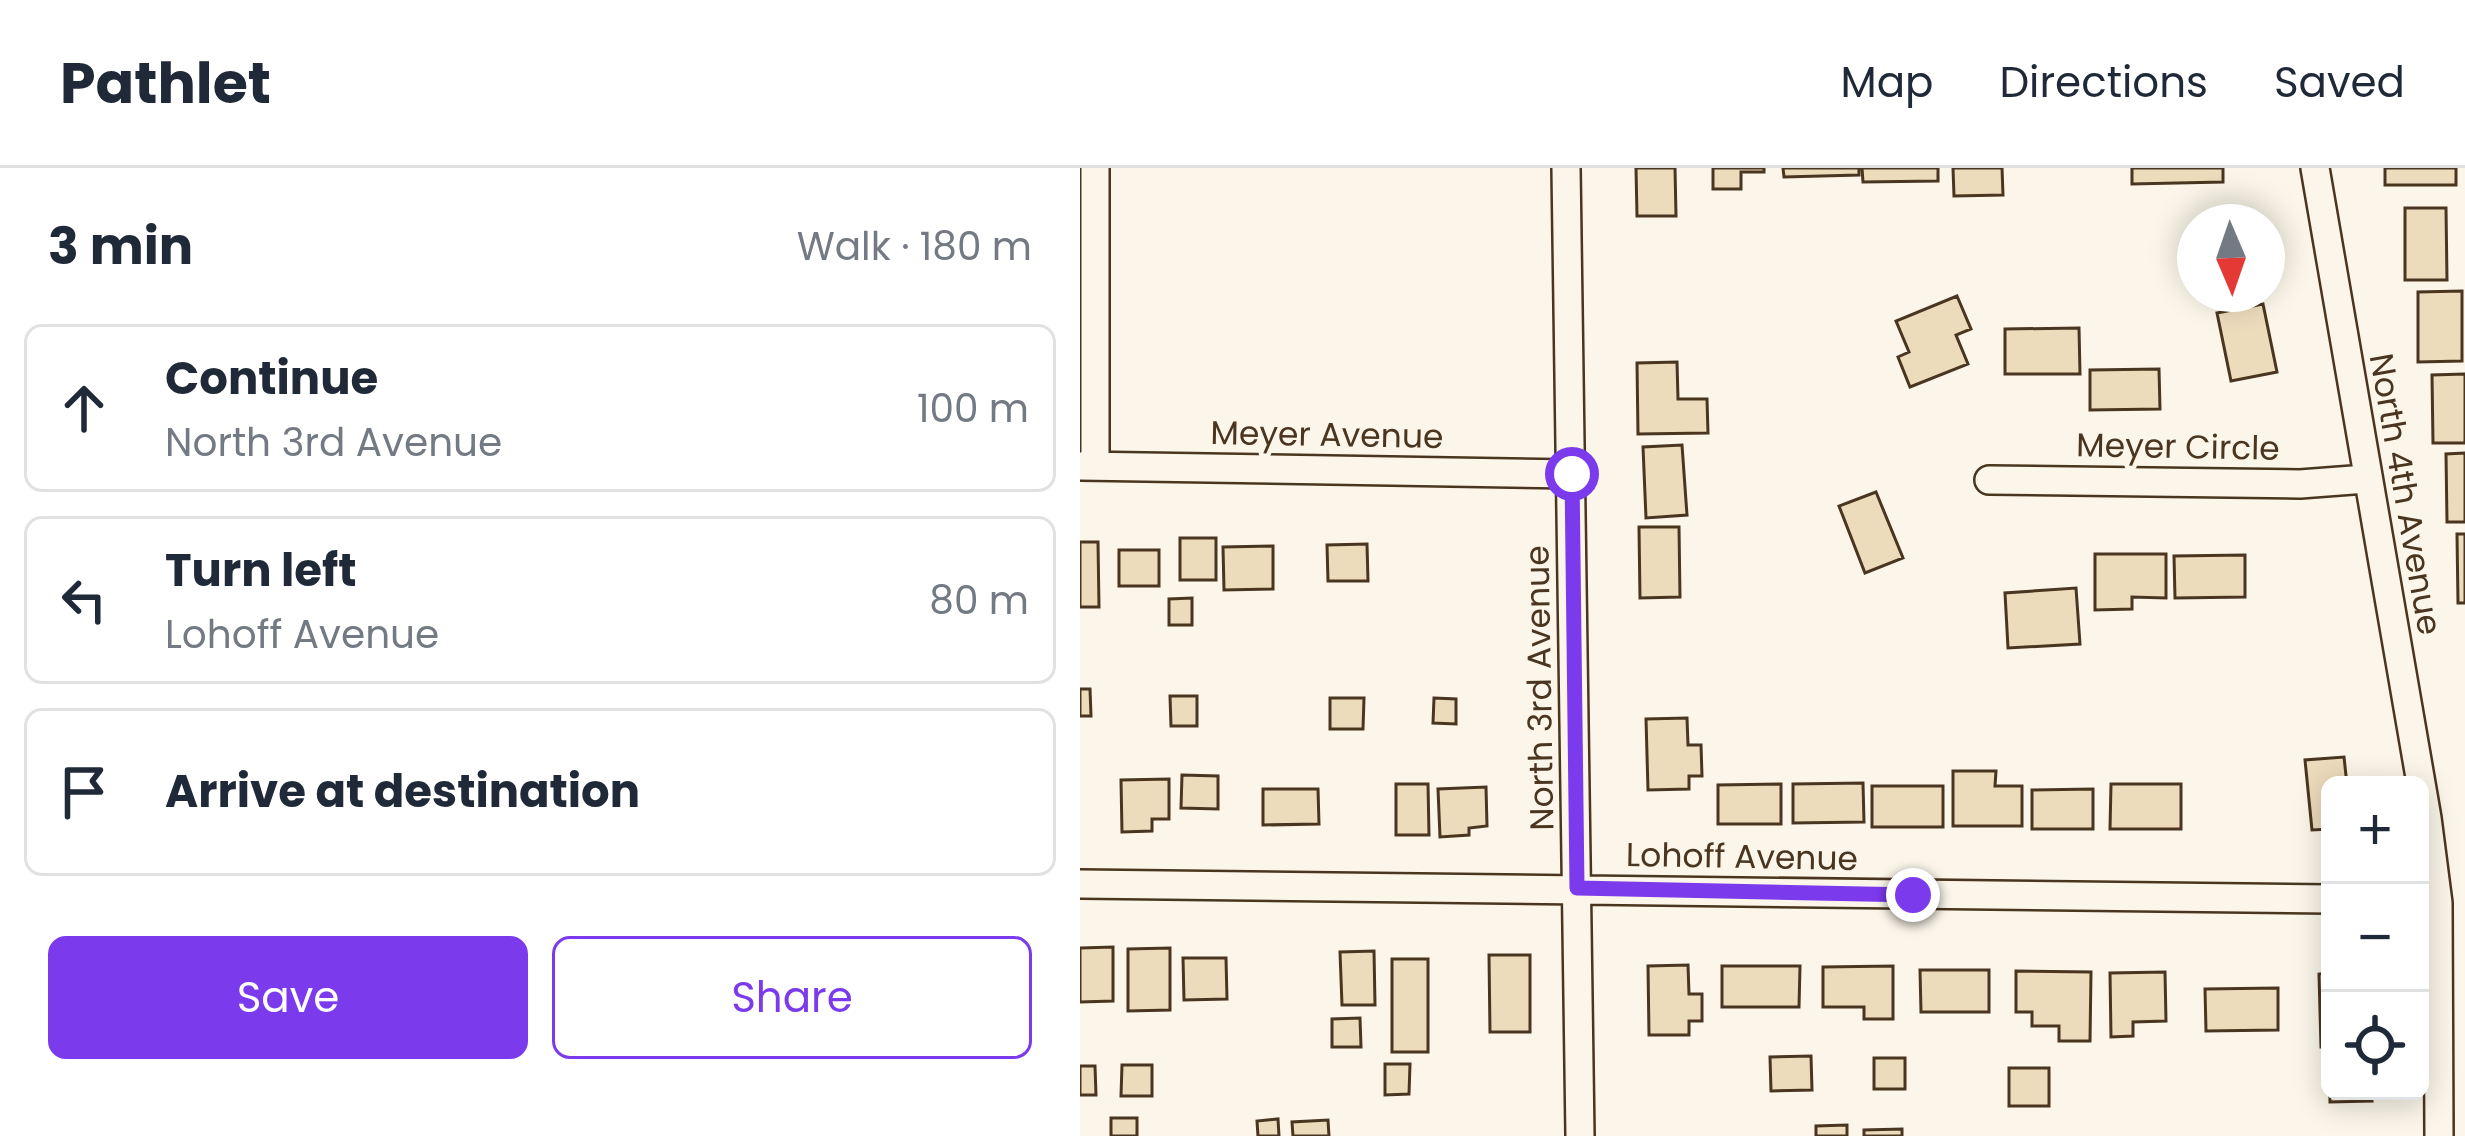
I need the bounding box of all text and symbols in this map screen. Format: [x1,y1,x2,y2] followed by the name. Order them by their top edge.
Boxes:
[60,43,271,123] text: Pathlet
[1840,53,1933,112] text: Map
[1999,53,2208,112] text: Directions
[2274,53,2405,112] text: Saved
[2177,204,2285,312] north arrow
[48,210,193,282] text: 3 min
[797,219,1032,274] text: Walk · 180 m
[165,347,378,410] text: Continue
[2358,350,2453,639] street label: North 4th Avenue
[51,375,117,441] icon: ahead
[917,381,1029,436] text: 100 m
[1210,409,1444,460] street label: Meyer Avenue
[165,415,502,470] text: North 3rd Avenue
[2076,421,2280,472] street label: Meyer Circle
[1545,447,1599,501] route start
[165,539,357,602] text: Turn left
[1514,545,1565,831] street label: North 3rd Avenue
[51,567,117,633] icon: left
[929,573,1029,628] text: 80 m
[165,607,439,662] text: Lohoff Avenue
[51,759,117,825] icon: arrive
[165,760,640,823] text: Arrive at destination
[2321,776,2429,1100] map controls
[2321,776,2429,884] button: +
[1626,831,1858,882] street label: Lohoff Avenue
[1886,868,1940,922] route end
[2321,884,2429,992] button: −
[48,936,528,1059] button: Save
[552,936,1032,1059] button: Share
[2321,992,2429,1100] button: locate

